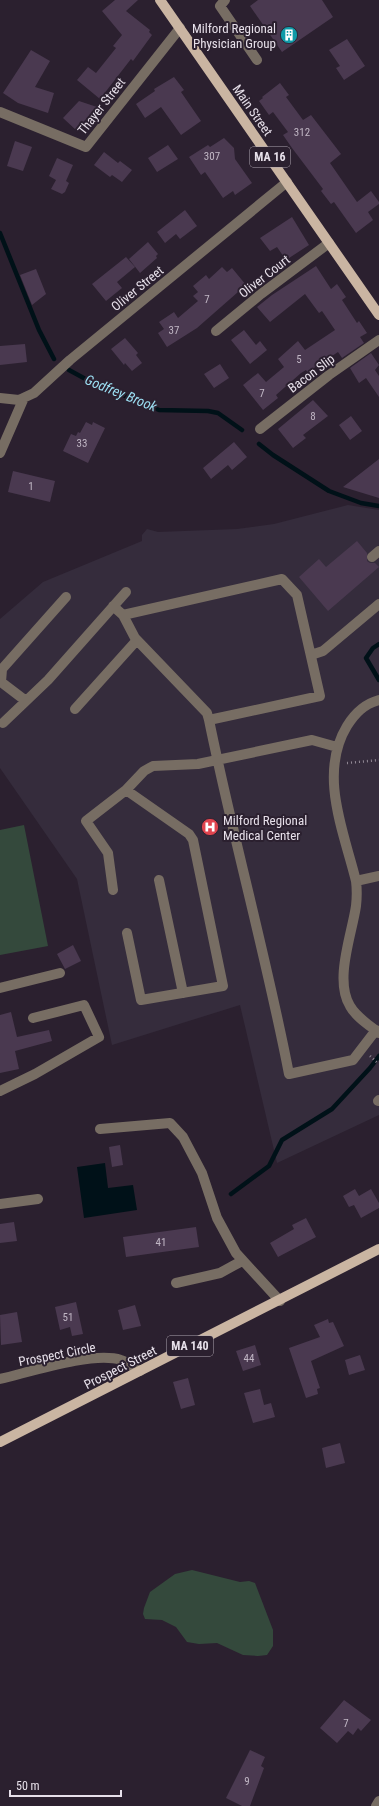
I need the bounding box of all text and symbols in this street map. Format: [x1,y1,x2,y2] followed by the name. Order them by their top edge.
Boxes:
[192,21,276,51] place label: Milford Regional Physician Group
[279,25,299,45] building icon: Milford Regional Physician Group
[75,75,128,138] street label: Thayer Street
[230,82,276,139] street label: Main Street
[294,126,310,139] house number: 312
[250,147,290,167] road number: MA 16
[204,150,220,163] house number: 307
[236,252,293,301] street label: Oliver Court
[108,263,167,314] street label: Oliver Street
[204,293,210,306] house number: 7
[169,324,179,337] house number: 37
[285,351,337,396] street label: Bacon Slip
[296,353,302,366] house number: 5
[83,371,160,415] water label: Godfrey Brook
[259,387,265,400] house number: 7
[310,410,316,423] house number: 8
[77,437,87,450] house number: 33
[28,480,34,493] house number: 1
[223,813,307,843] place label: Milford Regional Medical Center
[200,817,220,837] hospital icon: Milford Regional Medical Center
[156,1236,166,1249] house number: 41
[63,1311,73,1324] house number: 51
[167,1336,213,1356] road number: MA 140
[17,1340,97,1369] street label: Prospect Circle
[81,1343,159,1392] street label: Prospect Street
[244,1352,255,1365] house number: 44
[343,1717,349,1730] house number: 7
[10,1772,121,1798] scale bar
[244,1775,250,1788] house number: 9
[16,1779,40,1793] text: 50 m

